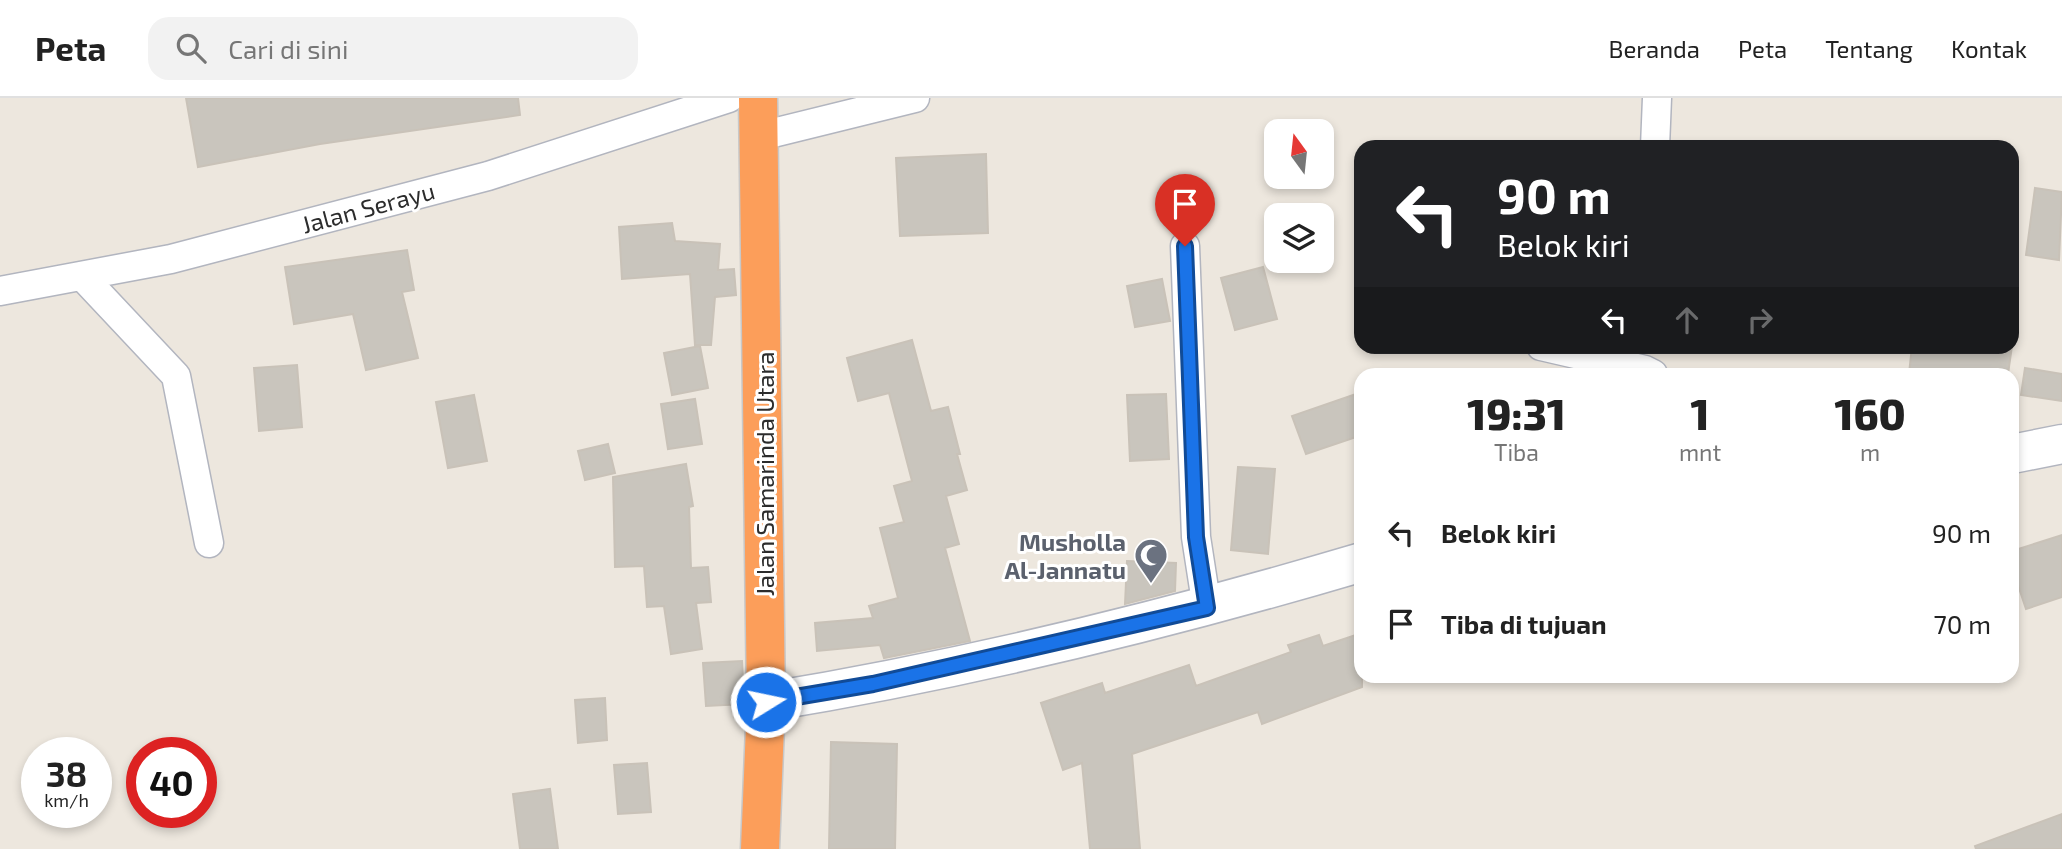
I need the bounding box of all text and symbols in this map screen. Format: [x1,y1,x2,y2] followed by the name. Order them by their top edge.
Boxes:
[148,17,638,80] search box
[35,28,106,68] text: Peta
[172,29,210,67] icon: search
[228,33,348,64] text: Cari di sini
[1609,34,1700,63] text: Beranda
[1738,34,1787,63] text: Peta
[1825,34,1913,63] text: Tentang
[1951,34,2027,63] text: Kontak
[1264,119,1334,189] north arrow
[1264,119,1334,273] map controls
[1497,165,1611,224] text: 90 m
[1382,168,1473,259] icon: left
[1155,174,1215,246] pin
[298,175,438,239] street label: Jalan Serayu
[1166,185,1204,223] icon: arrive
[1264,203,1334,273] button: layers
[1497,225,1630,263] text: Belok kiri
[1595,301,1633,339] icon: left
[1668,301,1706,339] icon: ahead
[1741,301,1779,339] icon: right
[750,352,779,596] street label: Jalan Samarinda Utara
[1467,388,1566,438] text: 19:31
[1691,388,1710,438] text: 1
[1834,388,1906,438] text: 160
[1494,438,1539,466] text: Tiba
[1679,438,1721,466] text: mnt
[1860,438,1880,466] text: m
[1382,514,1420,552] icon: left
[1441,517,1556,548] text: Belok kiri
[1932,517,1991,548] text: 90 m
[1004,527,1126,584] place label: Musholla Al-Jannatu
[1132,536,1170,585] mosque icon: Musholla Al-Jannatu
[1382,605,1420,643] icon: arrive
[1441,608,1607,639] text: Tiba di tujuan
[1933,608,1991,639] text: 70 m
[729,665,803,739] position arrow
[126,737,217,828] speed limit sign: 40
[46,752,87,794] text: 38
[44,789,89,811] text: km/h

